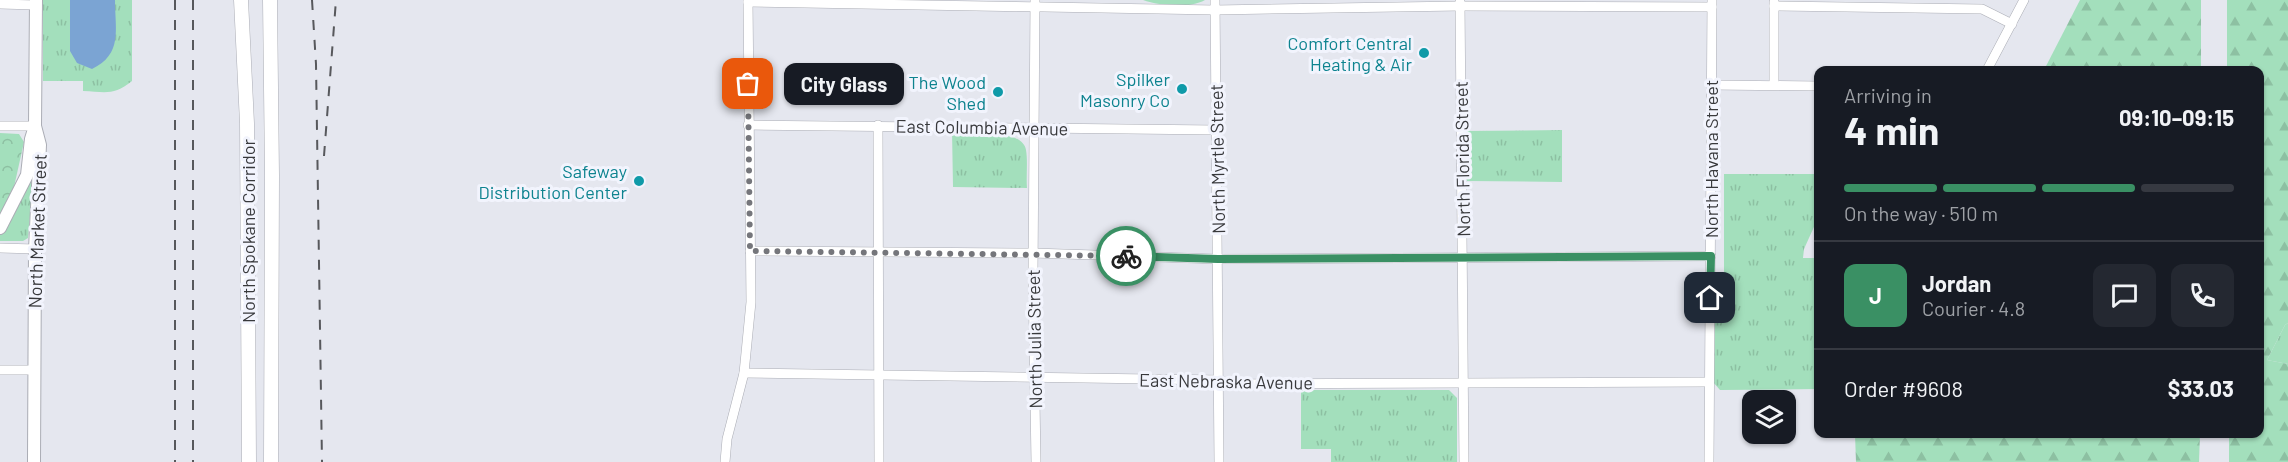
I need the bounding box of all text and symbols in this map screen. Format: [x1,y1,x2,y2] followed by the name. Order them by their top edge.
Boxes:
[1287,32,1412,75] place label: Comfort Central Heating & Air
[1417,46,1431,60] marker: Comfort Central Heating & Air
[722,58,773,109] pin
[784,63,904,105] callout: City Glass
[731,67,764,100] icon: bag
[1080,68,1170,111] place label: Spilker Masonry Co
[909,71,986,114] place label: The Wood Shed
[801,72,887,96] text: City Glass
[1700,80,1722,238] street label: North Havana Street
[1450,81,1474,237] street label: North Florida Street
[1175,82,1189,96] marker: Spilker Masonry Co
[1844,83,1932,107] text: Arriving in
[1205,84,1229,234] street label: North Myrtle Street
[991,85,1005,99] marker: The Wood Shed
[2119,104,2234,130] text: 09:10–09:15
[1844,106,1939,153] text: 4 min
[895,114,1069,140] street label: East Columbia Avenue
[237,138,259,323] street label: North Spokane Corridor
[23,153,51,309] street label: North Market Street
[479,160,627,203] place label: Safeway Distribution Center
[632,174,646,188] marker: Safeway Distribution Center
[1844,201,1998,225] text: On the way · 510 m
[1096,226,1156,286] courier
[1110,240,1143,273] icon: bike
[2093,264,2156,327] button: chat
[2171,264,2234,327] button: phone
[1022,269,1046,409] street label: North Julia Street
[1922,270,1991,296] text: Jordan
[1684,272,1735,323] pin
[1693,281,1726,314] icon: home
[1869,282,1882,308] text: J
[1922,296,2025,320] text: Courier · 4.8
[1139,368,1313,394] street label: East Nebraska Avenue
[1844,375,1963,401] text: Order #9608
[2168,375,2234,401] text: $33.03
[1742,390,1796,444] map controls
[1742,390,1796,444] button: layers

